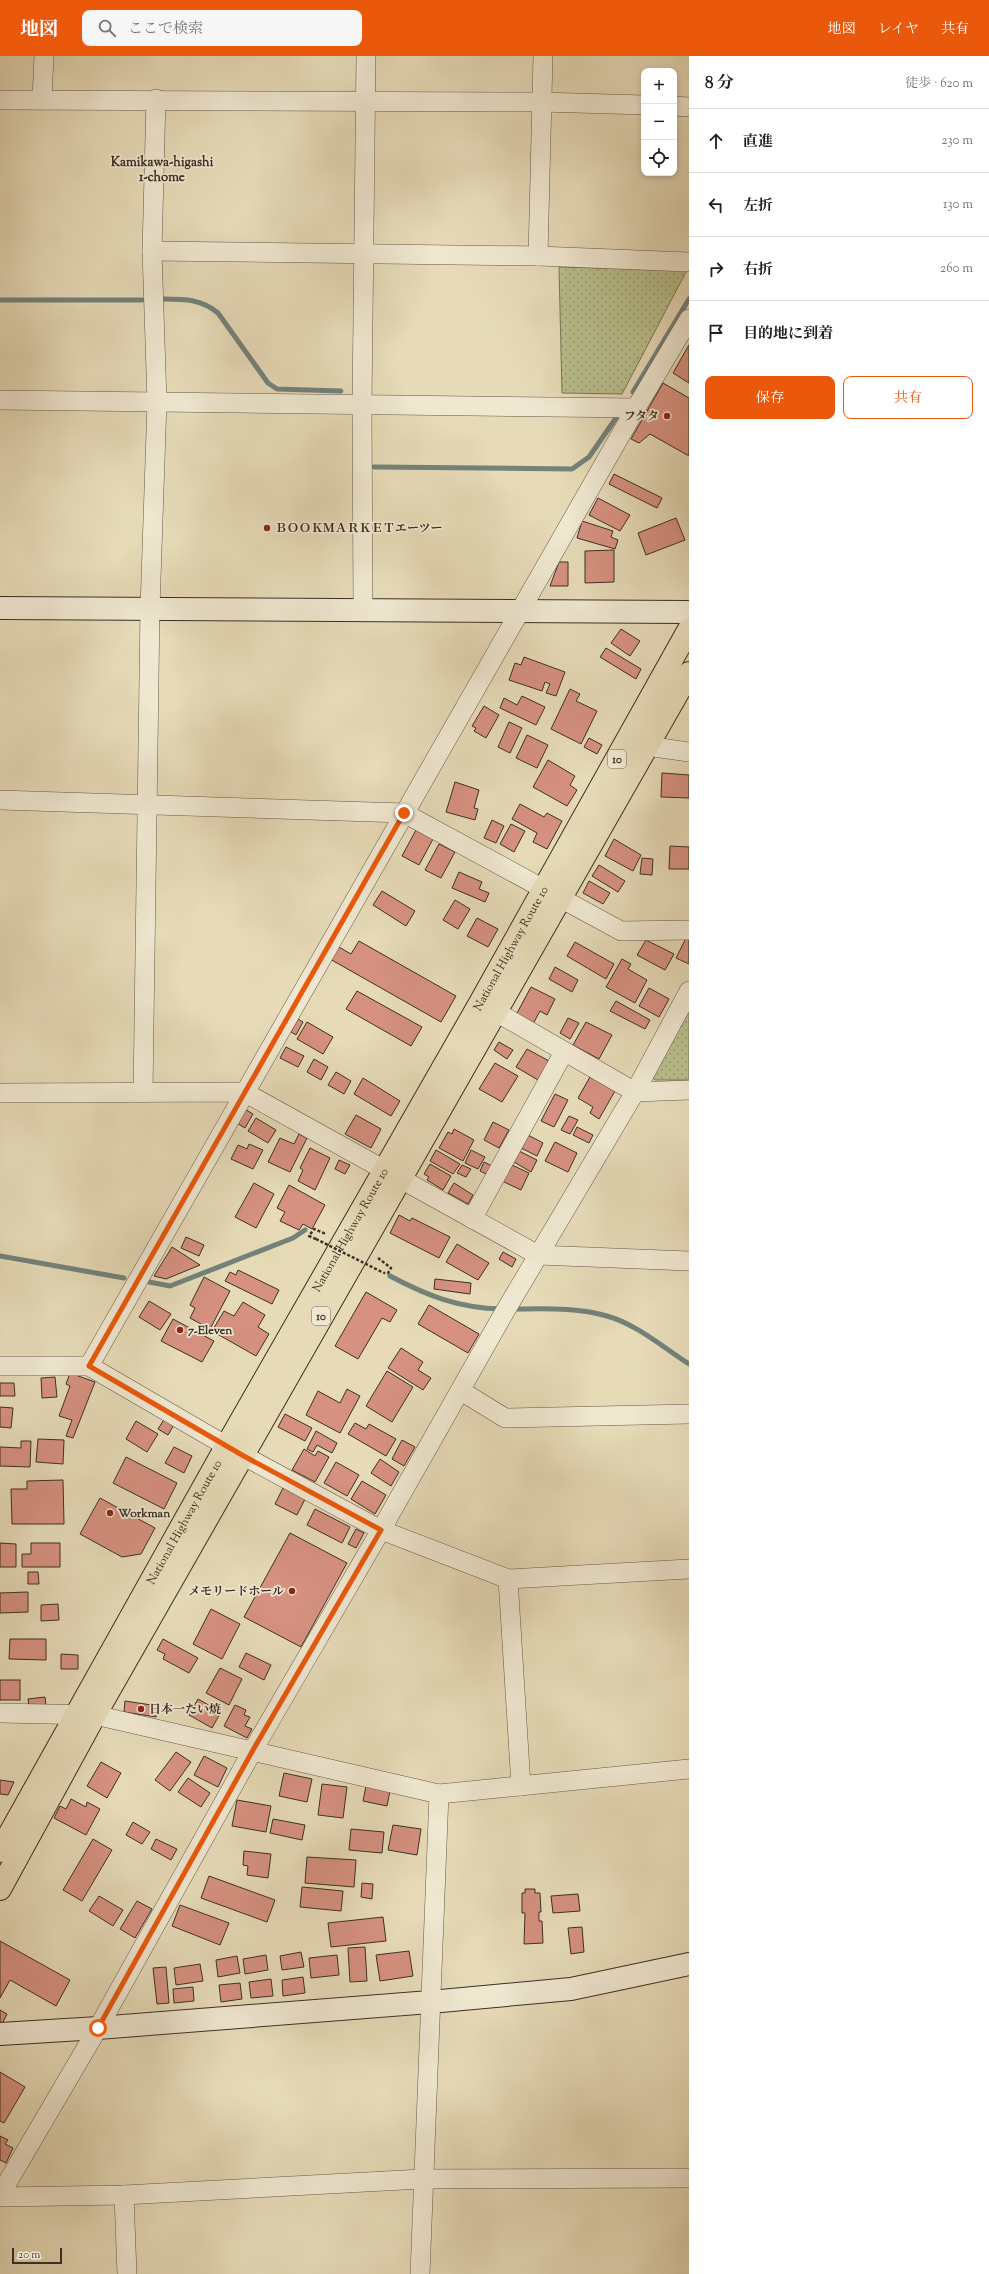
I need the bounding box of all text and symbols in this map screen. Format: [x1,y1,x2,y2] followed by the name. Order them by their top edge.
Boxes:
[82,10,362,46] search box
[20,17,58,44] text: 地図
[96,17,118,39] icon: search
[128,19,203,40] text: ここで検索
[828,20,856,40] text: 地図
[878,20,919,40] text: レイヤ
[941,20,969,40] text: 共有
[641,68,677,176] map controls
[641,68,677,104] button: +
[705,72,734,96] text: 8 分
[905,75,973,93] text: 徒歩 · 620 m
[641,104,677,140] button: −
[705,130,727,152] icon: ahead
[743,132,773,153] text: 直進
[941,132,973,150] text: 230 m
[641,140,677,176] button: locate
[111,154,214,187] district label: Kamikawa-higashi 1-chome
[705,194,727,216] icon: left
[743,196,773,217] text: 左折
[943,196,973,214] text: 130 m
[705,258,727,280] icon: right
[743,260,773,281] text: 右折
[940,260,973,278] text: 260 m
[705,322,727,344] icon: arrive
[743,324,833,345] text: 目的地に到着
[705,376,835,419] button: 保存
[843,376,973,419] button: 共有
[624,408,659,426] place label: フタタ
[662,411,672,421] marker: フタタ
[275,520,443,538] place label: ＢＯＯＫＭＡＲＫＥＴエーツー
[262,523,272,533] marker: ＢＯＯＫＭＡＲＫＥＴエーツー
[608,750,626,768] road number: 10
[395,804,413,822] route end
[469,883,554,1015] street label: National Highway Route 10
[308,1165,394,1296] street label: National Highway Route 10
[312,1307,330,1325] road number: 10
[188,1322,233,1340] place label: 7-Eleven
[175,1325,185,1335] marker: 7-Eleven
[143,1457,227,1588] street label: National Highway Route 10
[117,1505,171,1523] place label: Workman
[105,1508,115,1518] marker: Workman
[188,1583,284,1601] place label: メモリードホール
[287,1586,297,1596] marker: メモリードホール
[149,1701,221,1719] place label: 日本一たい焼
[136,1704,146,1714] marker: 日本一たい焼
[89,2019,107,2037] route start
[12,2246,62,2265] scale bar
[18,2247,40,2263] text: 20 m

